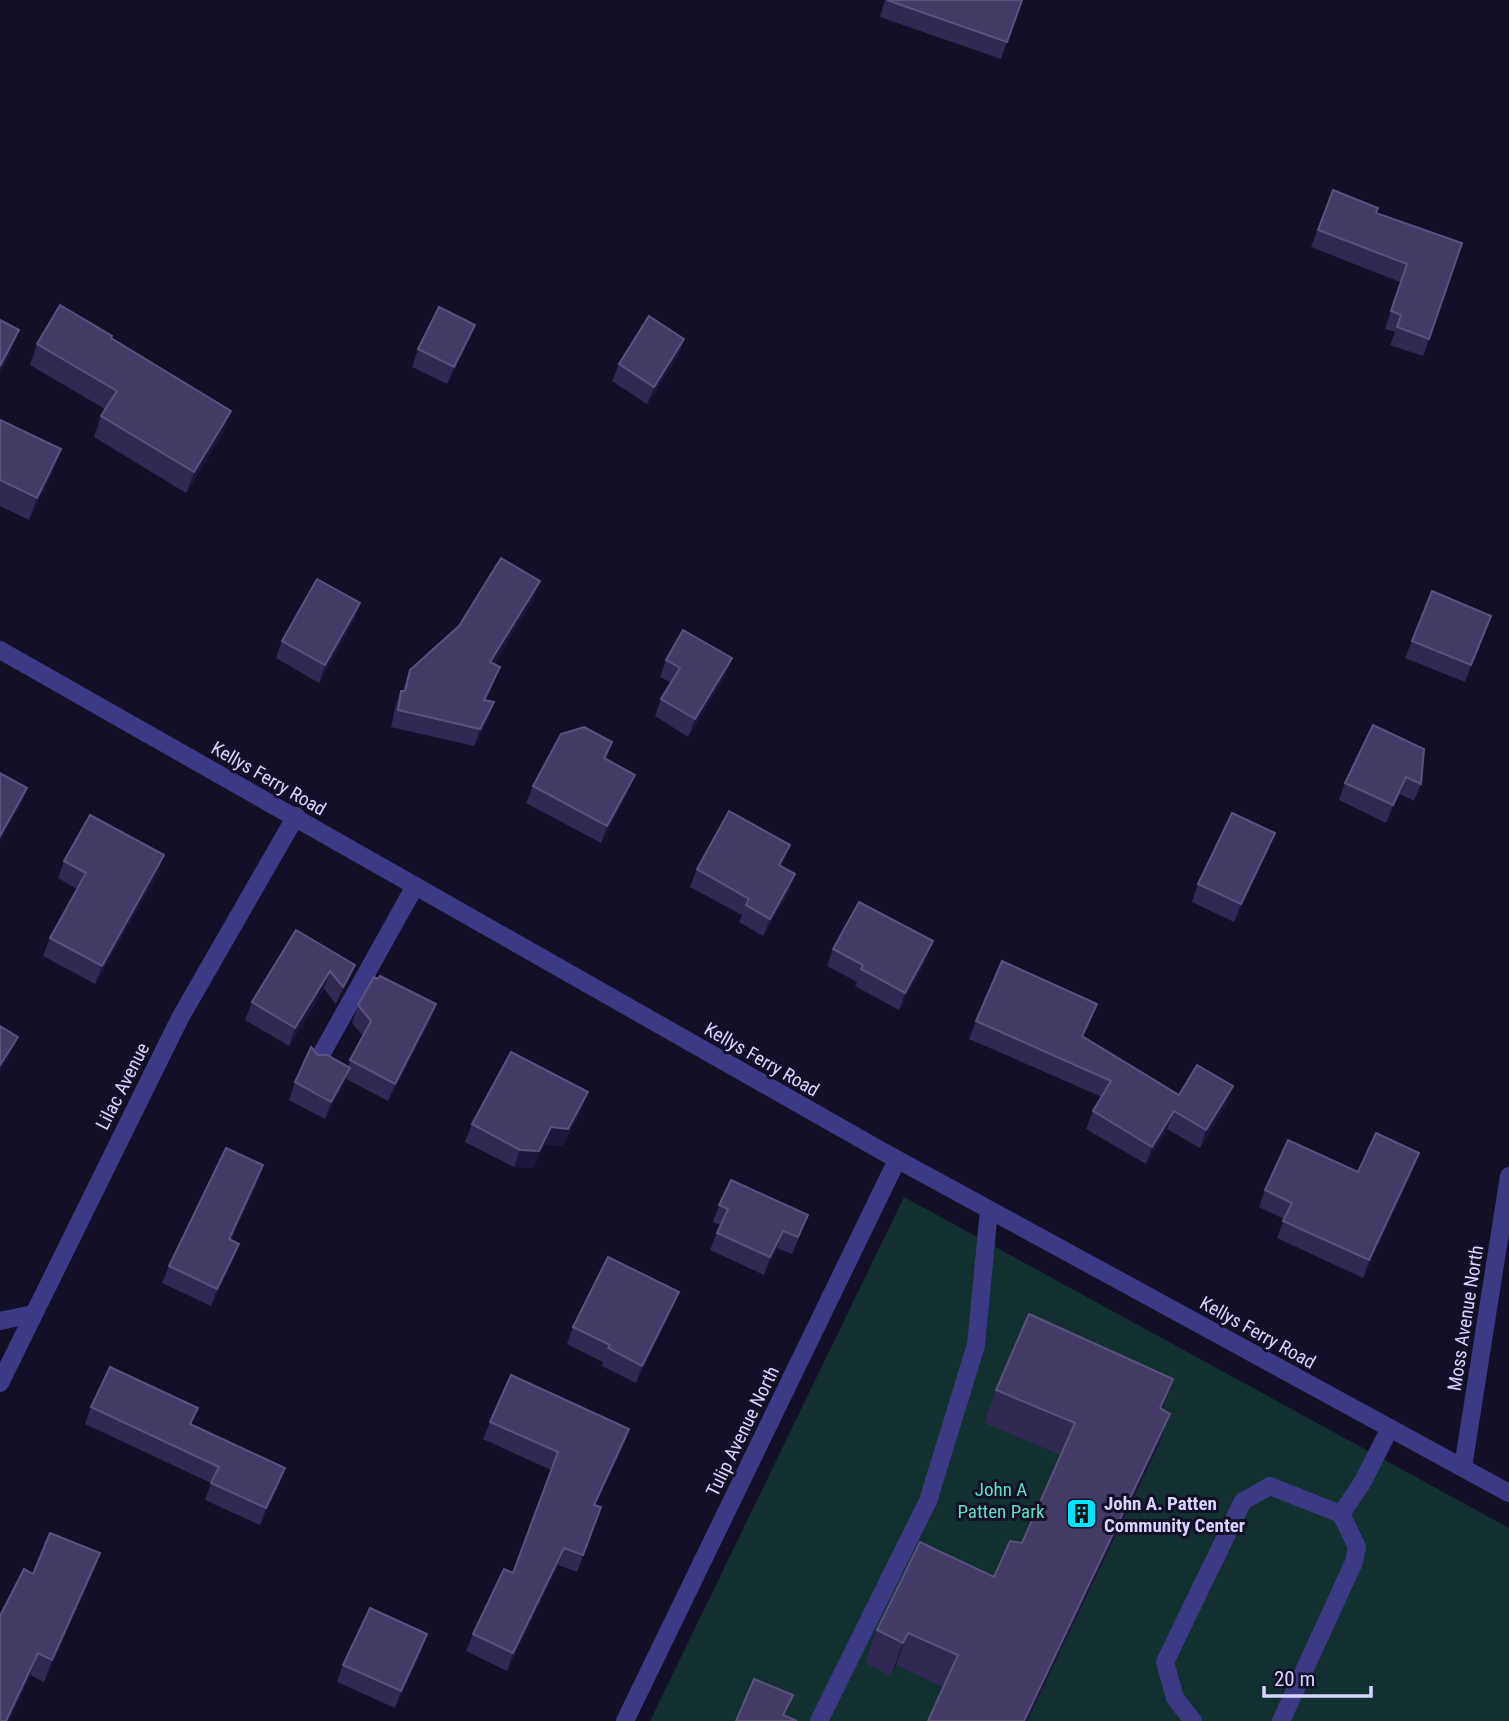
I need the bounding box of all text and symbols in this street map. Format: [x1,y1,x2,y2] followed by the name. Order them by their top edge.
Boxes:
[207,736,330,821] street label: Kellys Ferry Road
[700,1017,823,1102] street label: Kellys Ferry Road
[91,1039,154,1134] street label: Lilac Avenue
[1443,1244,1488,1392] street label: Moss Avenue North
[1196,1291,1320,1374] street label: Kellys Ferry Road
[701,1362,784,1500] street label: Tulip Avenue North
[957,1478,1045,1523] park label: John A Patten Park
[1104,1492,1245,1537] place label: John A. Patten Community Center
[1064,1497,1098,1531] building icon: John A. Patten Community Center
[1264,1654,1371,1698] scale bar
[1274,1667,1315,1691] text: 20 m

